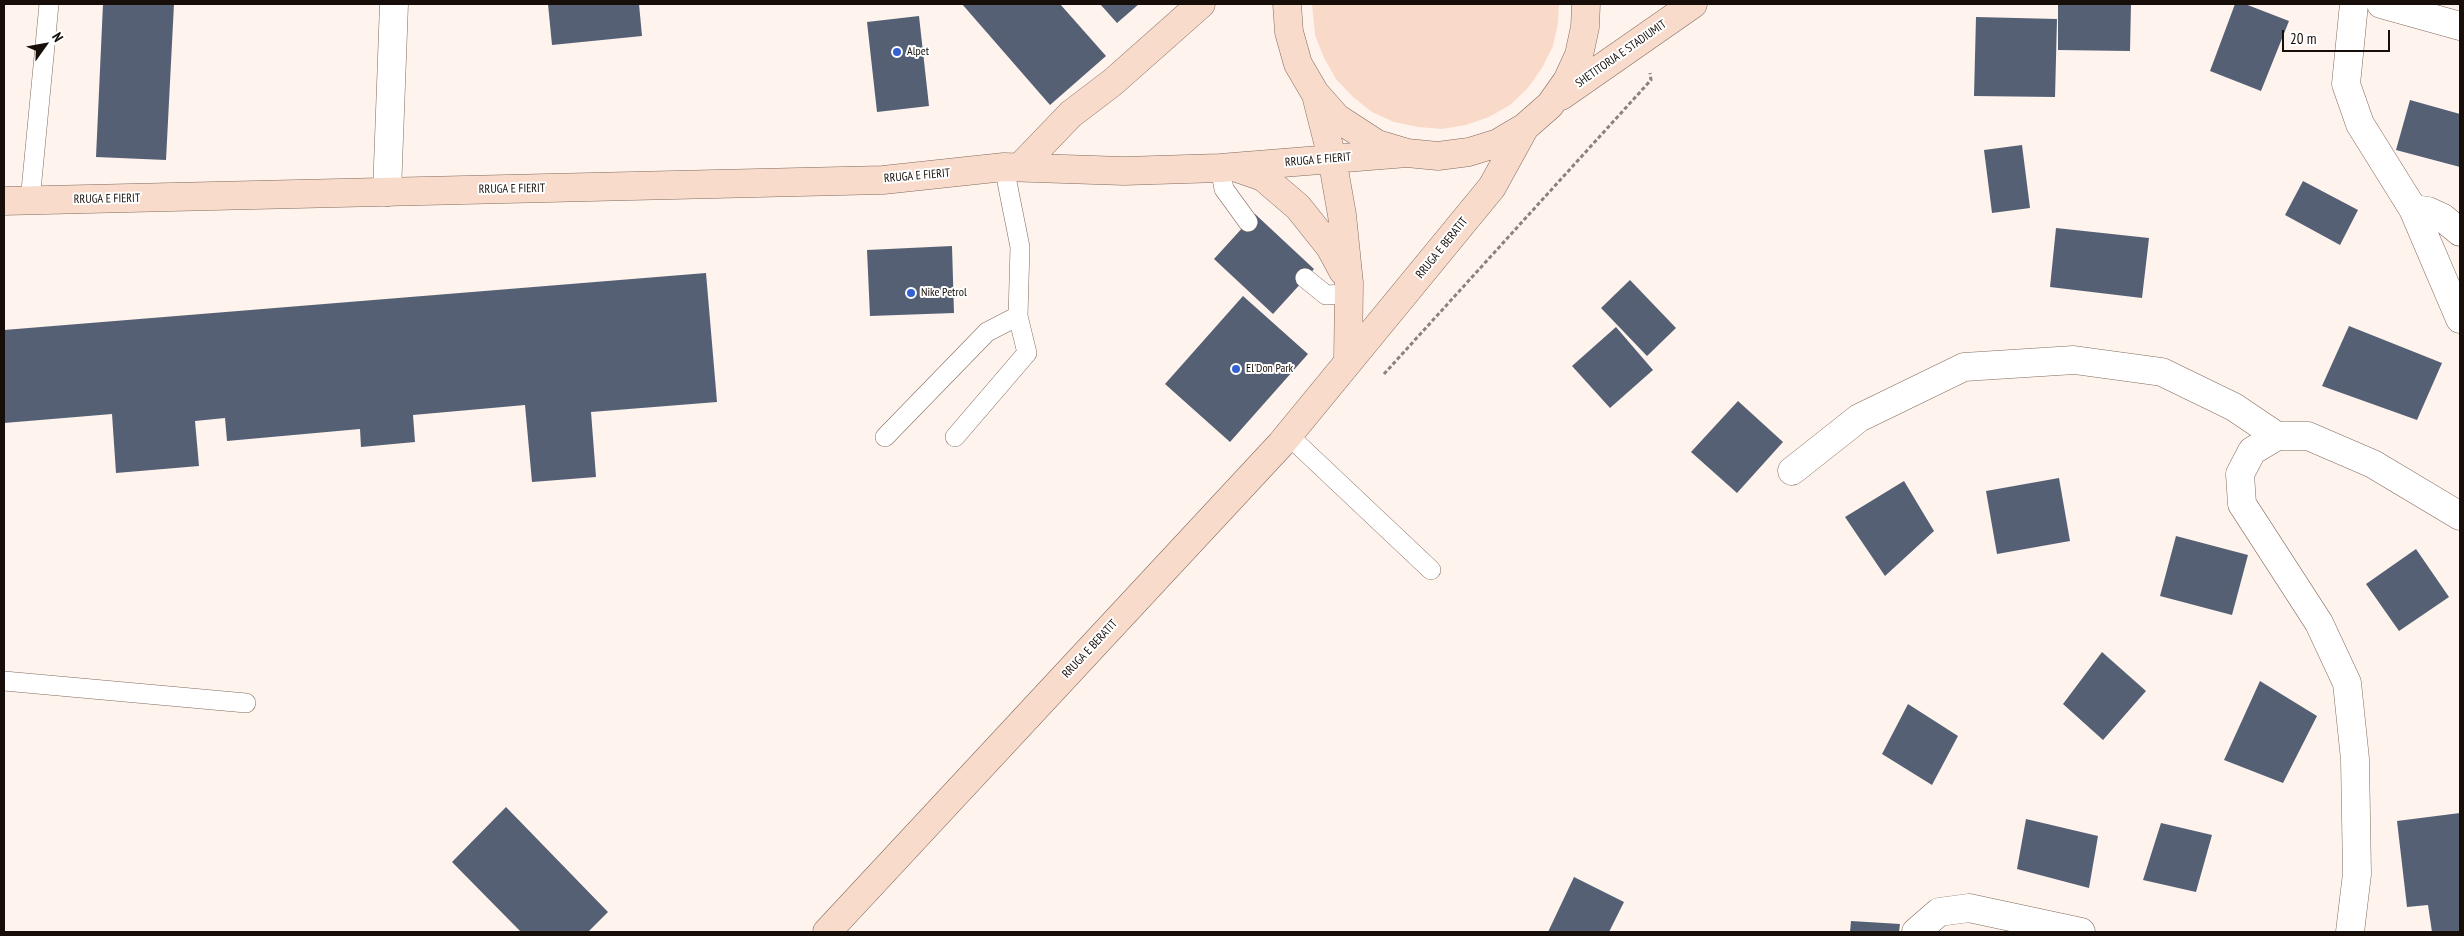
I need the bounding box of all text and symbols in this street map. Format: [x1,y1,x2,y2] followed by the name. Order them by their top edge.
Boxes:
[1573,17,1669,91] street label: SHETITORJA E STADIUMIT
[20,20,70,70] north arrow
[2284,20,2392,52] scale bar
[48,29,67,45] text: N
[2290,29,2316,48] text: 20 m
[907,45,929,59] place label: Alpet
[891,46,903,58] marker: Alpet
[1284,150,1352,170] street label: RRUGA E FIERIT
[883,166,951,186] street label: RRUGA E FIERIT
[479,181,545,197] street label: RRUGA E FIERIT
[74,191,140,207] street label: RRUGA E FIERIT
[1413,215,1471,281] street label: RRUGA E BERATIT
[921,286,967,300] place label: Nike Petrol
[905,287,917,299] marker: Nike Petrol
[1246,362,1293,376] place label: El'Don Park
[1230,363,1242,375] marker: El'Don Park
[1059,617,1121,681] street label: RRUGA E BERATIT

